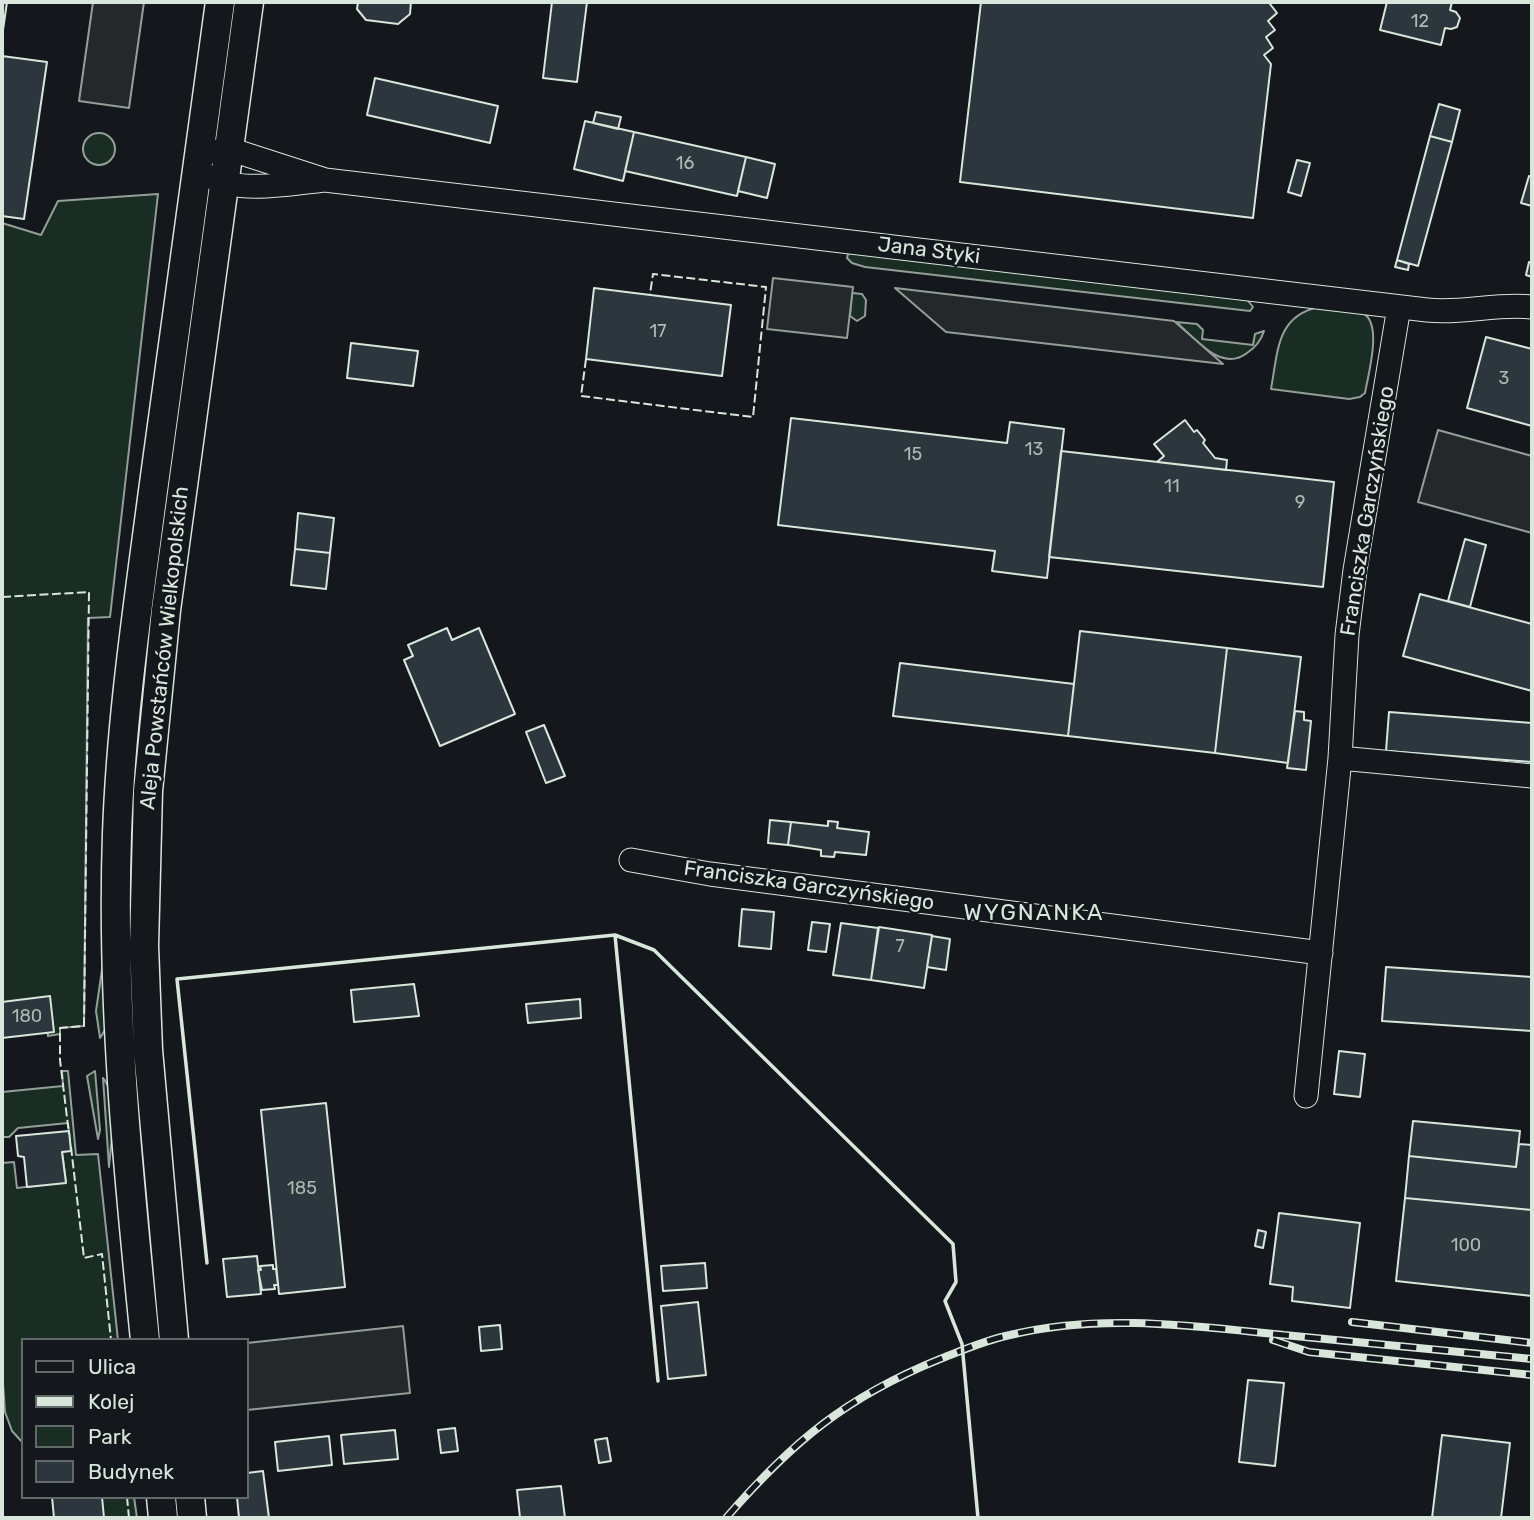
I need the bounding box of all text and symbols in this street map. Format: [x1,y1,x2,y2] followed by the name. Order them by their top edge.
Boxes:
[1411,11,1429,33] house number: 12
[676,153,694,175] house number: 16
[876,232,982,270] street label: Jana Styki
[650,321,666,343] house number: 17
[1499,368,1509,390] house number: 3
[1336,384,1400,638] street label: Franciszka Garczyńskiego
[1025,439,1043,461] house number: 13
[904,444,922,466] house number: 15
[1164,476,1180,498] house number: 11
[135,485,195,811] street label: Aleja Powstańców Wielkopolskich
[1295,492,1305,514] house number: 9
[682,856,936,916] street label: Franciszka Garczyńskiego
[965,899,1103,927] district label: WYGNANKA
[895,936,905,958] house number: 7
[12,1006,42,1028] house number: 180
[287,1178,317,1200] house number: 185
[1451,1235,1481,1257] house number: 100
[21,1338,248,1499] legend
[88,1354,136,1379] text: Ulica
[88,1389,134,1414] text: Kolej
[88,1424,132,1449] text: Park
[88,1459,174,1484] text: Budynek

